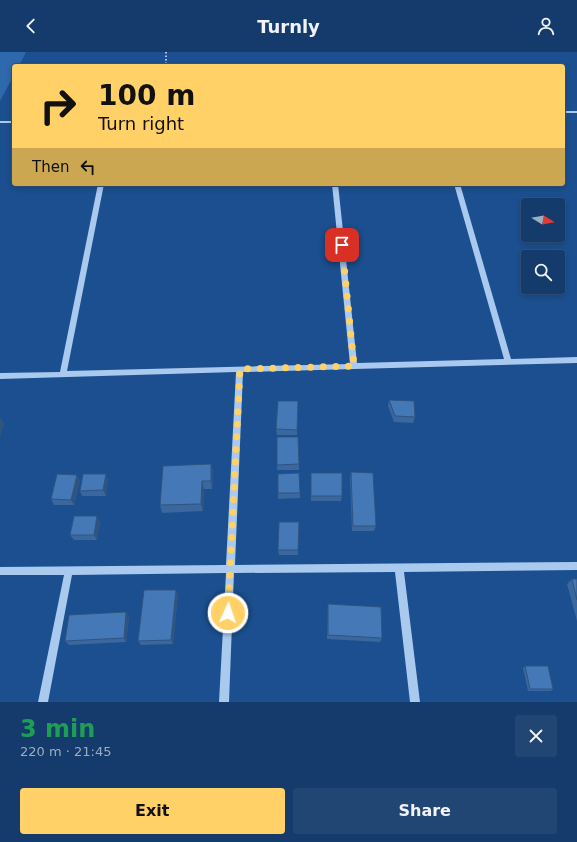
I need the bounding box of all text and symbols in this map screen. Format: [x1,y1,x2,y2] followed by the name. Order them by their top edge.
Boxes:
[20,15,42,37] icon: back
[535,15,557,37] icon: person
[257,16,320,37] text: Turnly
[98,79,195,112] text: 100 m
[32,80,84,132] icon: right
[98,113,184,134] text: Turn right
[77,156,99,178] icon: left
[32,158,69,176] text: Then
[521,198,565,242] north arrow
[521,198,565,294] map controls
[325,228,359,262] pin
[331,234,353,256] icon: arrive
[521,250,565,294] button: search
[207,592,249,634] position arrow
[20,715,95,743] text: 3 min
[515,715,557,757] button: close
[20,744,111,759] text: 220 m · 21:45
[20,788,285,834] button: Exit
[293,788,557,834] button: Share

